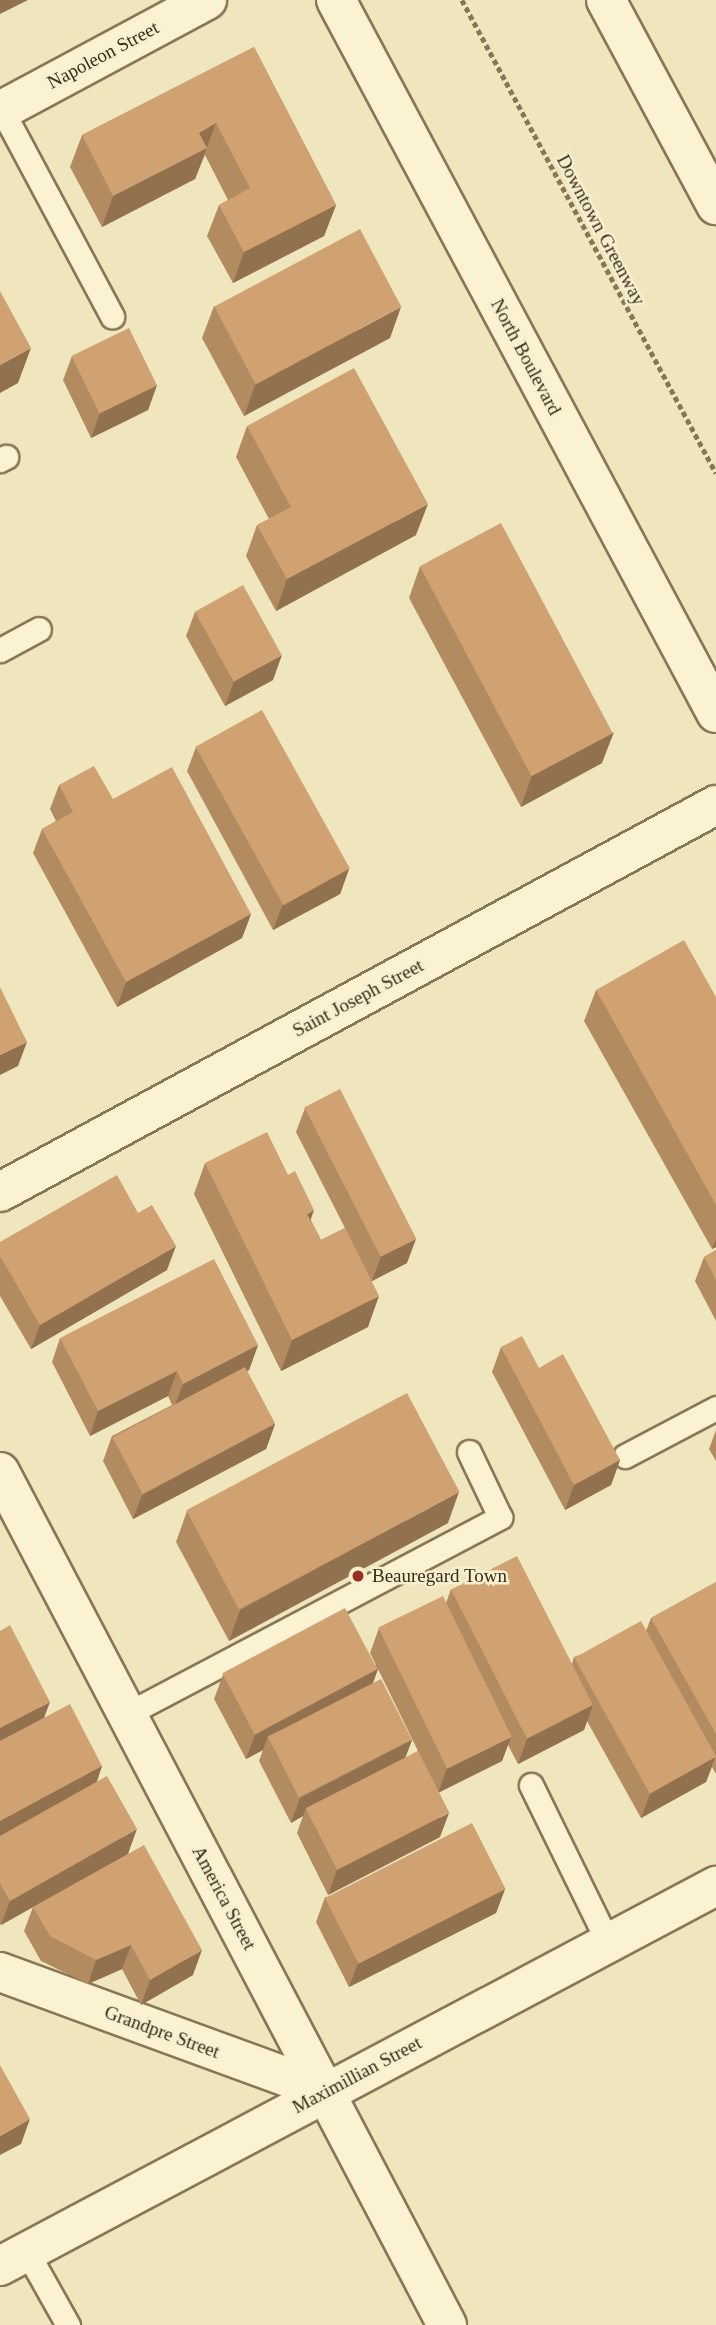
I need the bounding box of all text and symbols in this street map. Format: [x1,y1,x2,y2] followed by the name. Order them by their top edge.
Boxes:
[43,16,163,94] street label: Napoleon Street
[552,151,650,309] street label: Downtown Greenway
[486,295,566,419] street label: North Boulevard
[289,954,427,1042] street label: Saint Joseph Street
[372,1565,507,1587] place label: Beauregard Town
[350,1568,366,1584] marker: Beauregard Town
[187,1842,261,1954] street label: America Street
[101,2001,223,2063] street label: Grandpre Street
[289,2031,425,2119] street label: Maximillian Street

